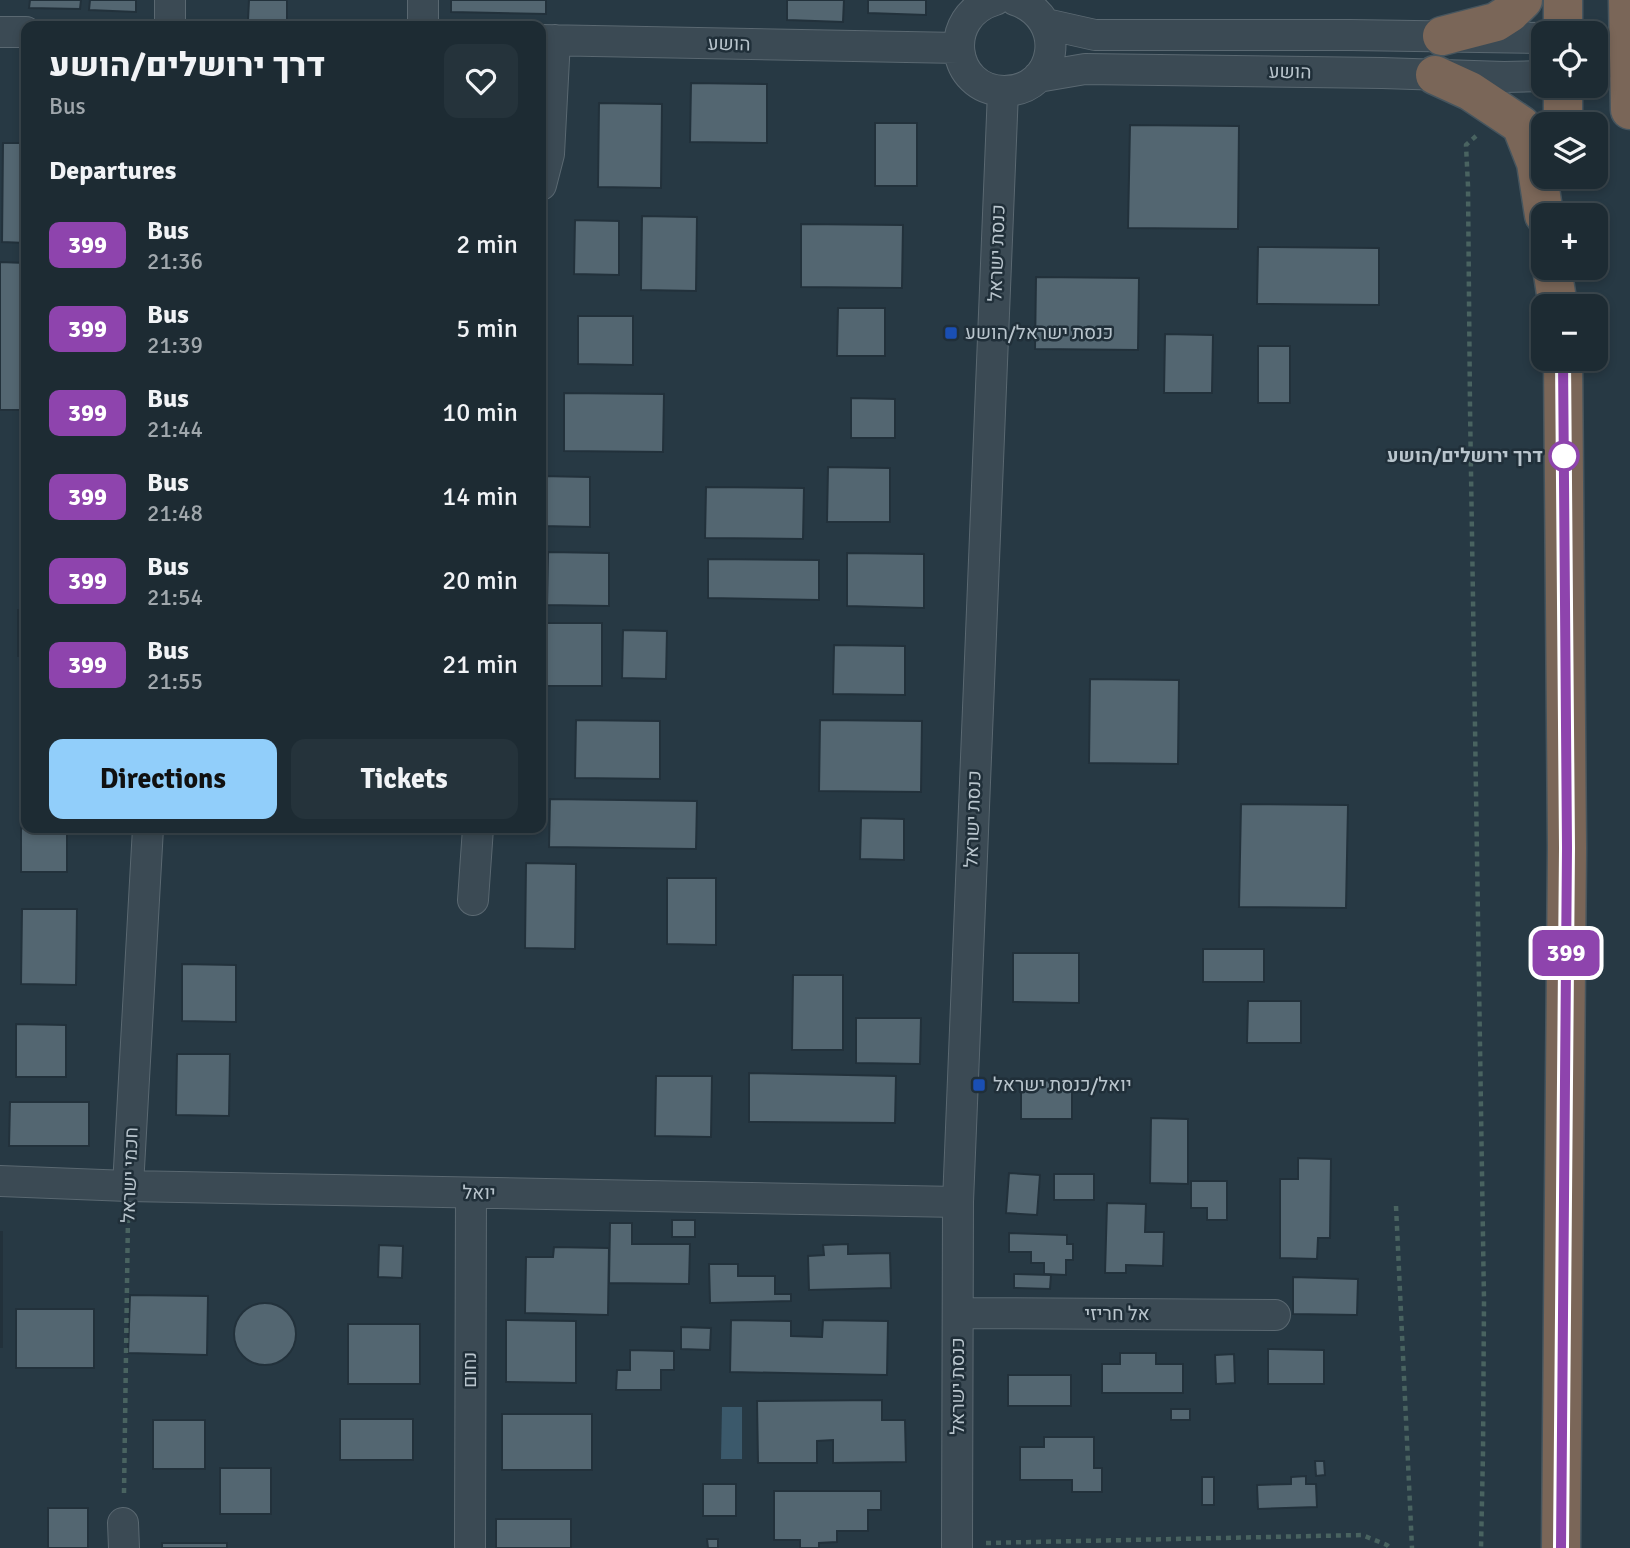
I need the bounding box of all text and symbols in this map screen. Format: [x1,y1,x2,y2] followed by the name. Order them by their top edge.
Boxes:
[1531,21,1608,371] map controls
[1531,21,1608,98] button: locate
[707,32,751,56] street label: הושע
[444,44,518,118] button: heart
[49,45,325,86] text: דרך ירושלים/הושע
[1268,60,1312,84] street label: הושע
[49,92,86,121] text: Bus
[1531,112,1608,189] button: layers
[49,155,176,187] text: Departures
[1531,203,1608,280] button: +
[983,204,1011,302] street label: כנסת ישראל
[147,215,189,247] text: Bus
[456,229,518,261] text: 2 min
[68,230,107,260] text: 399
[147,247,203,276] text: 21:36
[1531,294,1608,371] button: −
[147,299,189,331] text: Bus
[456,313,518,345] text: 5 min
[68,314,107,344] text: 399
[965,321,1113,345] place label: כנסת ישראל/הושע
[943,325,959,341] marker: כנסת ישראל/הושע
[147,331,203,360] text: 21:39
[147,383,189,415] text: Bus
[442,397,518,429] text: 10 min
[68,398,107,428] text: 399
[147,415,203,444] text: 21:44
[1549,441,1579,471] marker: דרך ירושלים/הושע
[1387,444,1543,468] place label: דרך ירושלים/הושע
[147,467,189,499] text: Bus
[442,481,518,513] text: 14 min
[68,482,107,512] text: 399
[147,499,203,528] text: 21:48
[147,551,189,583] text: Bus
[442,565,518,597] text: 20 min
[68,566,107,596] text: 399
[147,583,203,612] text: 21:54
[147,635,189,667] text: Bus
[442,649,518,681] text: 21 min
[68,650,107,680] text: 399
[147,667,203,696] text: 21:55
[49,739,277,819] button: Directions
[291,739,518,819] button: Tickets
[959,770,987,868] street label: כנסת ישראל
[1526,930,1606,976] line badge: 399
[1547,938,1585,968] text: 399
[993,1073,1132,1097] place label: יואל/כנסת ישראל
[971,1077,987,1093] marker: יואל/כנסת ישראל
[116,1127,144,1223] street label: חכמי ישראל
[462,1181,496,1205] street label: יואל
[1084,1302,1150,1326] street label: אל חריזי
[946,1337,970,1435] street label: כנסת ישראל
[458,1352,482,1388] street label: נחום

